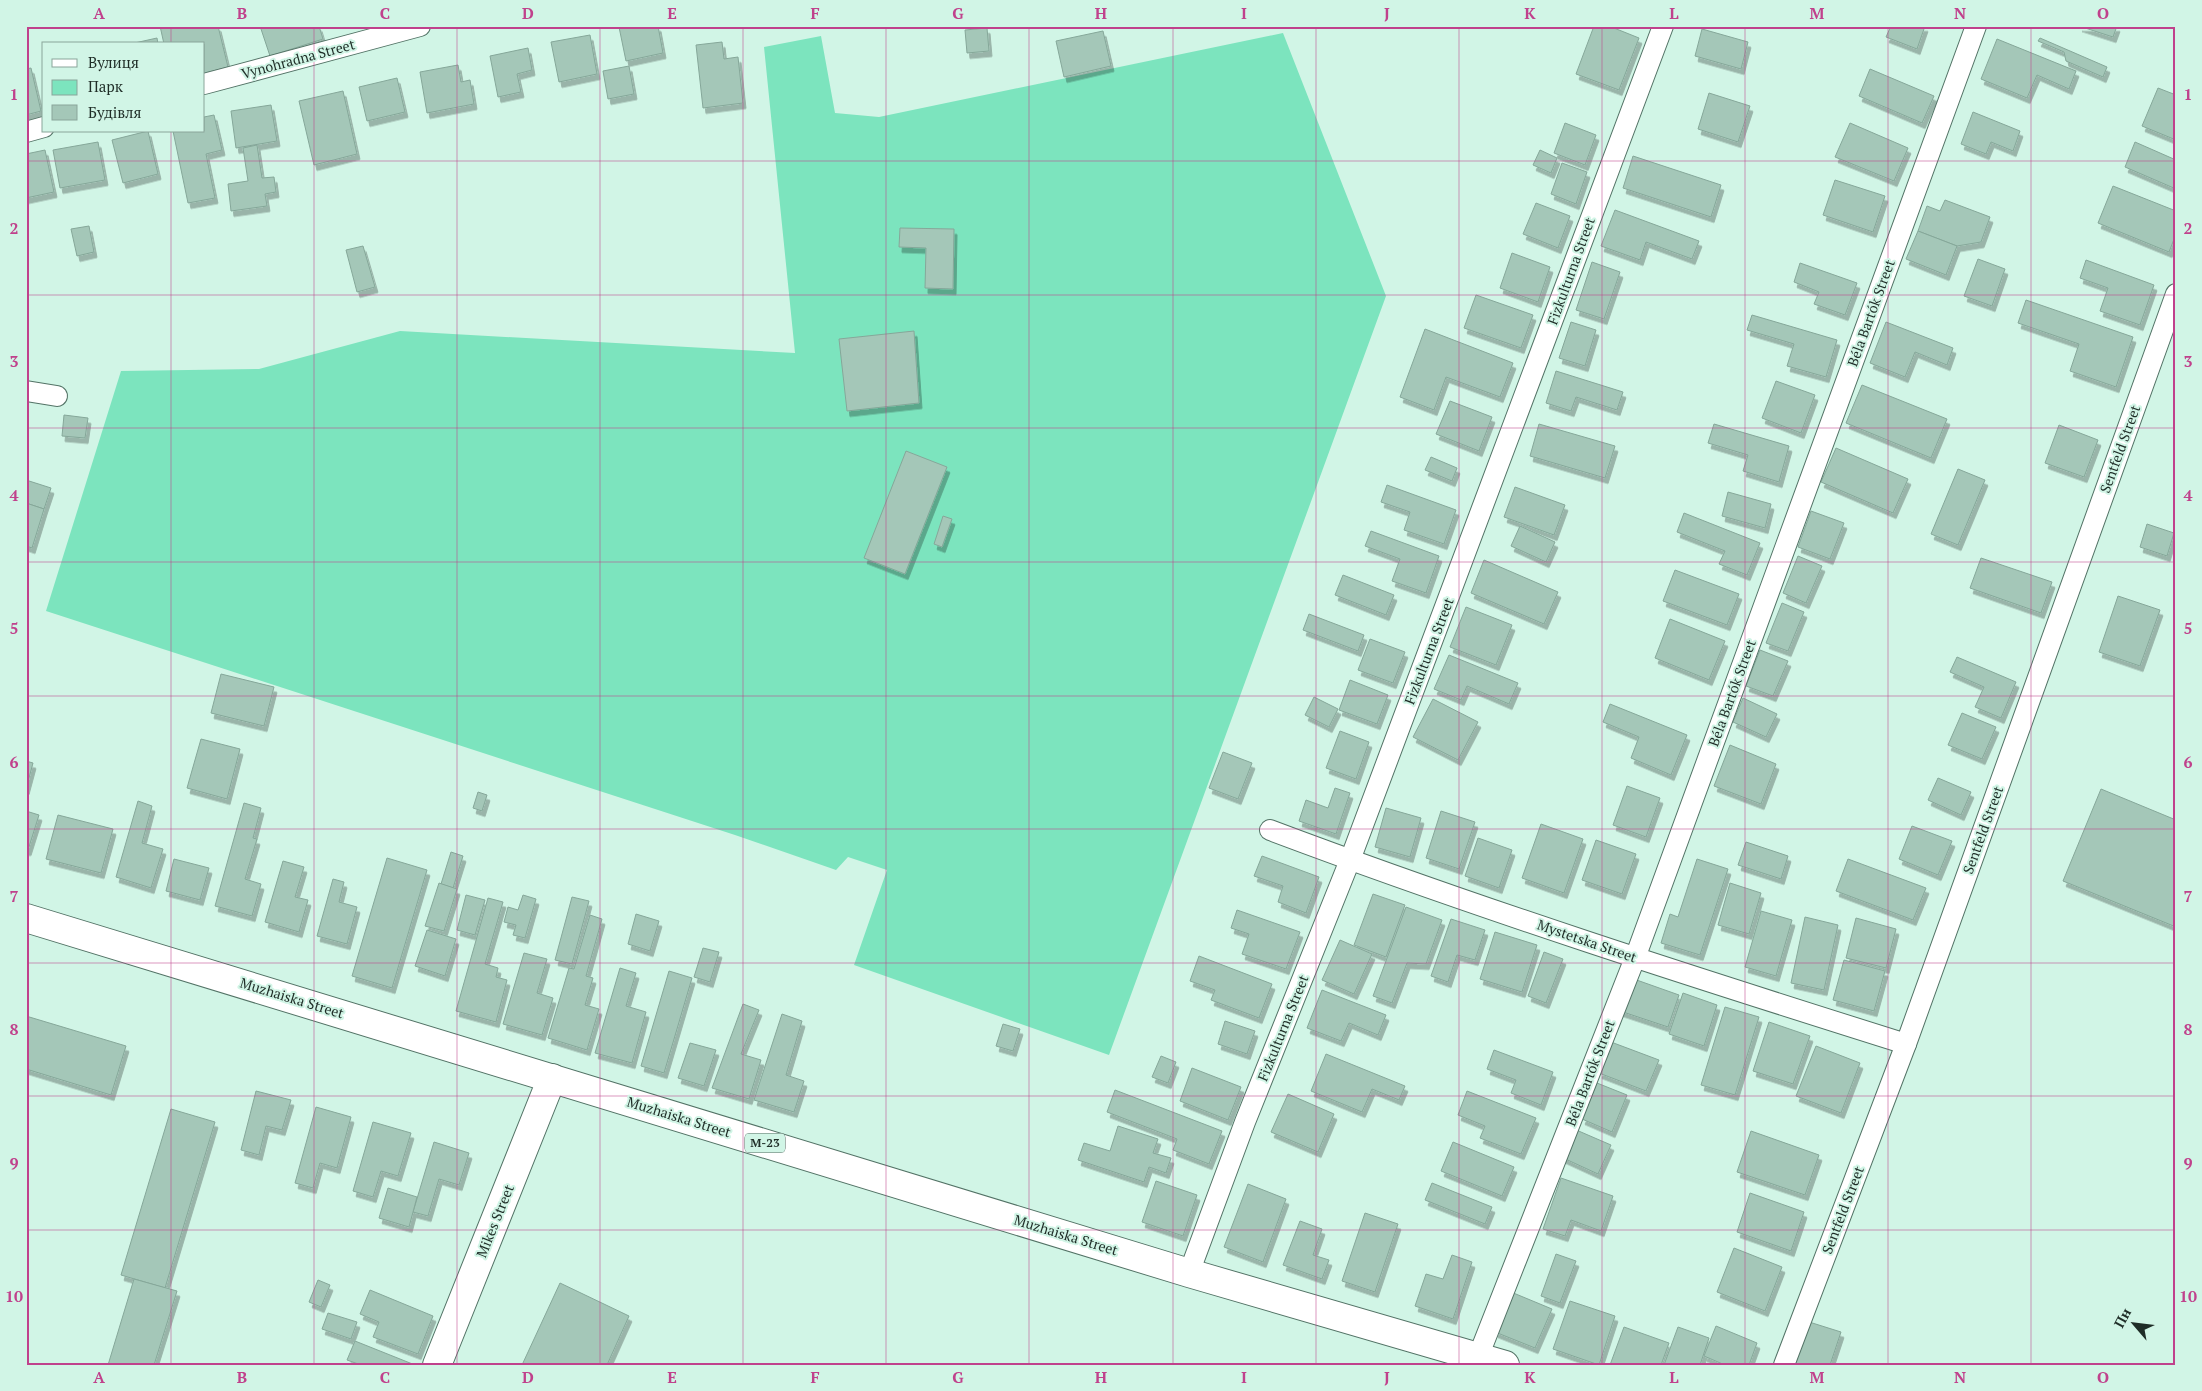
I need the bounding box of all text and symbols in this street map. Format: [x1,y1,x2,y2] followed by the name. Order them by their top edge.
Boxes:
[93,2,105,24] text: A
[237,2,247,24] text: B
[380,2,390,24] text: C
[522,2,534,24] text: D
[667,2,677,24] text: E
[810,2,820,24] text: F
[952,2,964,24] text: G
[1095,2,1107,24] text: H
[1241,2,1247,24] text: I
[1384,2,1390,24] text: J
[1524,2,1536,24] text: K
[1669,2,1679,24] text: L
[1810,2,1825,24] text: M
[1954,2,1966,24] text: N
[2097,2,2109,24] text: O
[239,34,357,83] street label: Vynohradna Street
[42,42,205,132] legend
[88,52,139,72] text: Вулиця
[88,76,124,96] text: Парк
[9,83,19,105] text: 1
[2183,83,2193,105] text: 1
[88,102,141,122] text: Будівля
[1542,214,1599,327] street label: Fizkulturna Street
[9,217,19,239] text: 2
[2183,217,2193,239] text: 2
[1842,256,1899,369] street label: Béla Bartók Street
[9,350,19,372] text: 3
[2183,350,2193,372] text: 3
[2095,401,2145,495] street label: Sentfeld Street
[9,484,19,506] text: 4
[2183,484,2193,506] text: 4
[1399,594,1458,707] street label: Fizkulturna Street
[9,617,19,639] text: 5
[2183,617,2193,639] text: 5
[1703,636,1760,749] street label: Béla Bartók Street
[9,751,19,773] text: 6
[2183,751,2193,773] text: 6
[1958,782,2008,876] street label: Sentfeld Street
[9,885,19,907] text: 7
[2183,885,2193,907] text: 7
[1535,915,1640,967] street label: Mystetska Street
[1253,971,1313,1084] street label: Fizkulturna Street
[238,973,347,1023] street label: Muzhaiska Street
[1561,1016,1619,1129] street label: Béla Bartók Street
[9,1018,19,1040] text: 8
[2183,1018,2193,1040] text: 8
[625,1092,734,1142] street label: Muzhaiska Street
[745,1134,785,1152] road number: М-23
[9,1152,19,1174] text: 9
[2183,1152,2193,1174] text: 9
[1817,1163,1868,1256] street label: Sentfeld Street
[471,1181,518,1260] street label: Mikes Street
[1012,1210,1121,1260] street label: Muzhaiska Street
[5,1285,23,1307] text: 10
[2179,1285,2197,1307] text: 10
[2110,1298,2160,1348] north arrow
[2109,1304,2135,1331] text: Пн
[93,1366,105,1388] text: A
[237,1366,247,1388] text: B
[380,1366,390,1388] text: C
[522,1366,534,1388] text: D
[667,1366,677,1388] text: E
[810,1366,820,1388] text: F
[952,1366,964,1388] text: G
[1095,1366,1107,1388] text: H
[1241,1366,1247,1388] text: I
[1384,1366,1390,1388] text: J
[1524,1366,1536,1388] text: K
[1669,1366,1679,1388] text: L
[1810,1366,1825,1388] text: M
[1954,1366,1966,1388] text: N
[2097,1366,2109,1388] text: O

